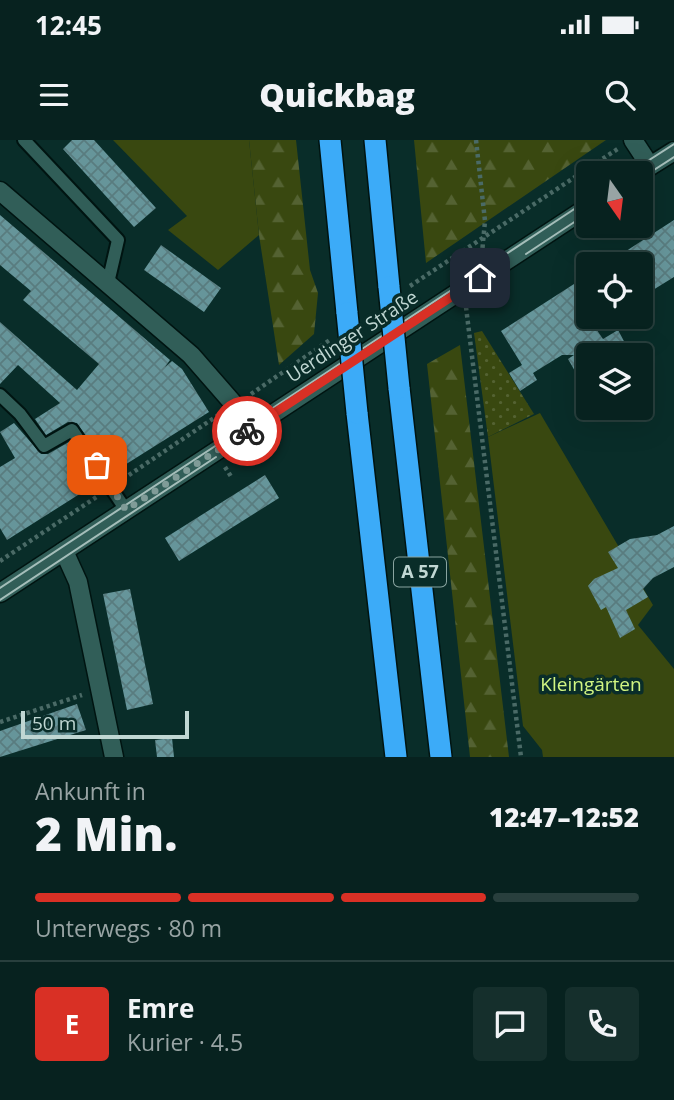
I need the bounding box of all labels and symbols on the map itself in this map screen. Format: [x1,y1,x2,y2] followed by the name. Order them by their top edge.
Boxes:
[576,161,653,238] north arrow
[450,248,510,308] pin
[281,284,423,388] street label: Uerdinger Straße
[212,396,282,466] courier
[67,435,127,495] pin
[394,558,446,586] road number: A 57
[540,671,642,697] park label: Kleingärten
[21,708,189,740] scale bar

